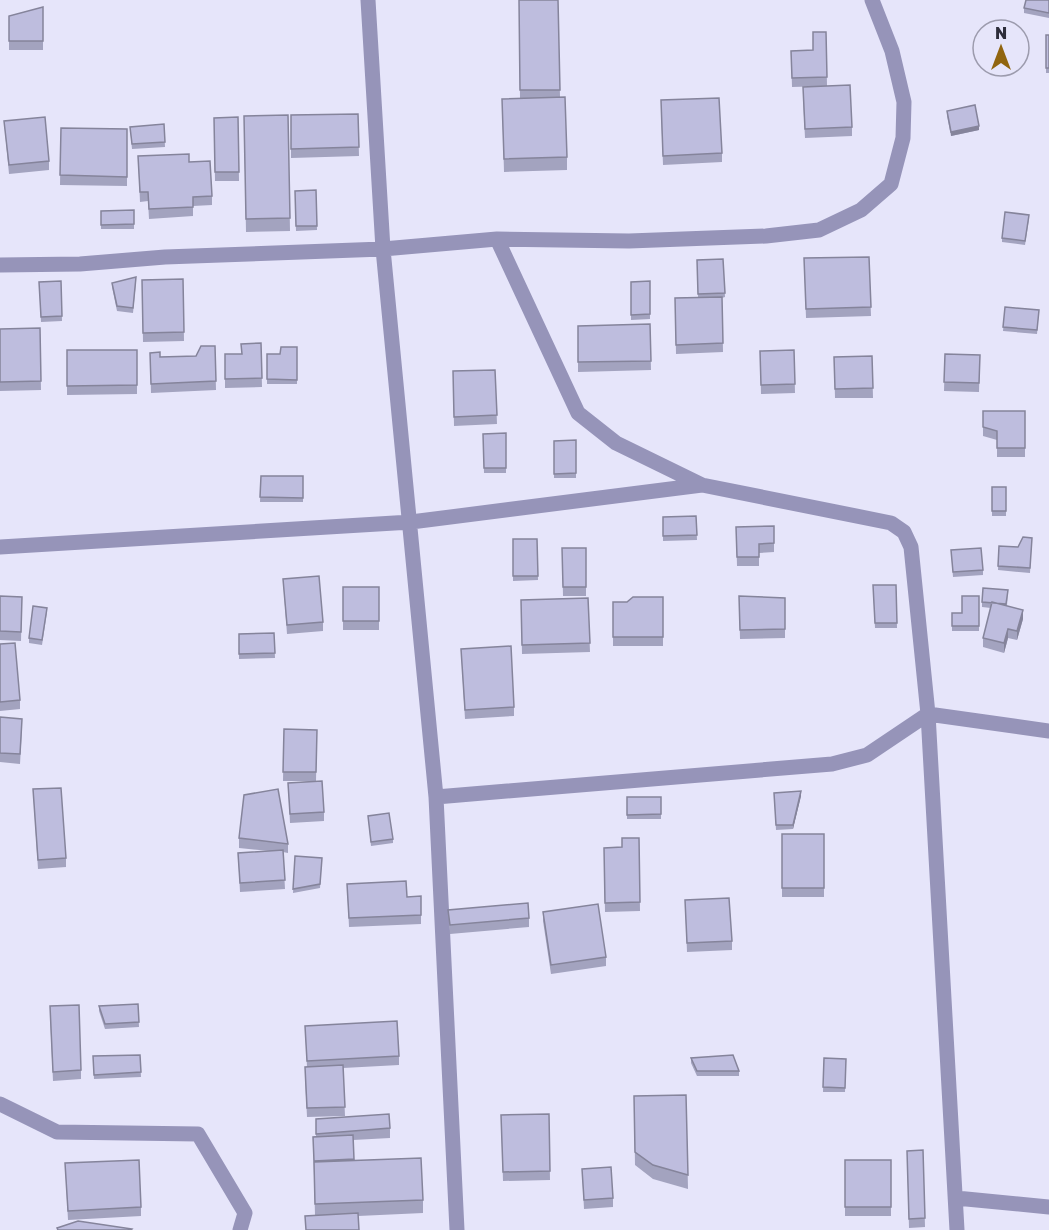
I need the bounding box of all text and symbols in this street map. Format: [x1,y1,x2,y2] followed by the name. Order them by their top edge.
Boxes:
[971,18,1031,78] north arrow
[995,23,1007,43] text: N

